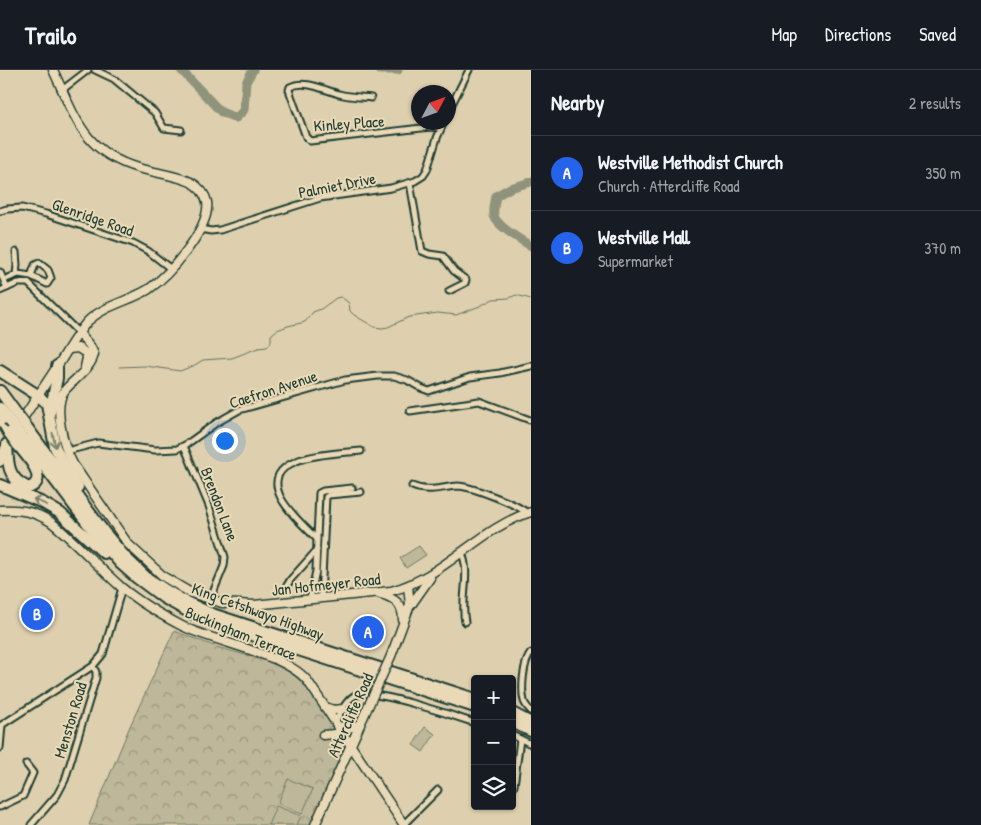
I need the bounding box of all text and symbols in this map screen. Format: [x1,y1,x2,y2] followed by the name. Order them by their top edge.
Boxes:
[25,19,76,51] text: Trailo
[772,22,797,47] text: Map
[825,22,891,47] text: Directions
[919,22,956,47] text: Saved
[411,85,456,130] north arrow
[551,88,604,117] text: Nearby
[909,92,961,114] text: 2 results
[313,110,386,136] street label: Kinley Place
[598,149,783,175] text: Westville Methodist Church
[563,162,571,184] text: A
[925,162,961,184] text: 350 m
[296,167,378,203] street label: Palmiet Drive
[598,175,740,197] text: Church · Attercliffe Road
[49,193,137,241] street label: Glenridge Road
[598,224,690,250] text: Westville Mall
[563,237,571,259] text: B
[924,237,961,259] text: 370 m
[598,250,673,272] text: Supermarket
[226,364,320,414] street label: Caefron Avenue
[212,428,238,454] your location
[50,432,59,448] one-way arrow
[196,464,244,545] street label: Brendon Lane
[33,497,48,506] one-way arrow
[271,567,381,601] street label: Jan Hofmeyer Road
[189,577,327,645] street label: King Cetshwayo Highway
[21,595,53,633] pin: B
[182,601,300,666] street label: Buckingham Terrace
[352,613,384,651] pin: A
[322,669,378,761] street label: Attercliffe Road
[471,675,516,810] map controls
[471,675,516,720] button: +
[48,679,92,761] street label: Menston Road
[471,720,516,765] button: −
[471,765,516,810] button: layers

